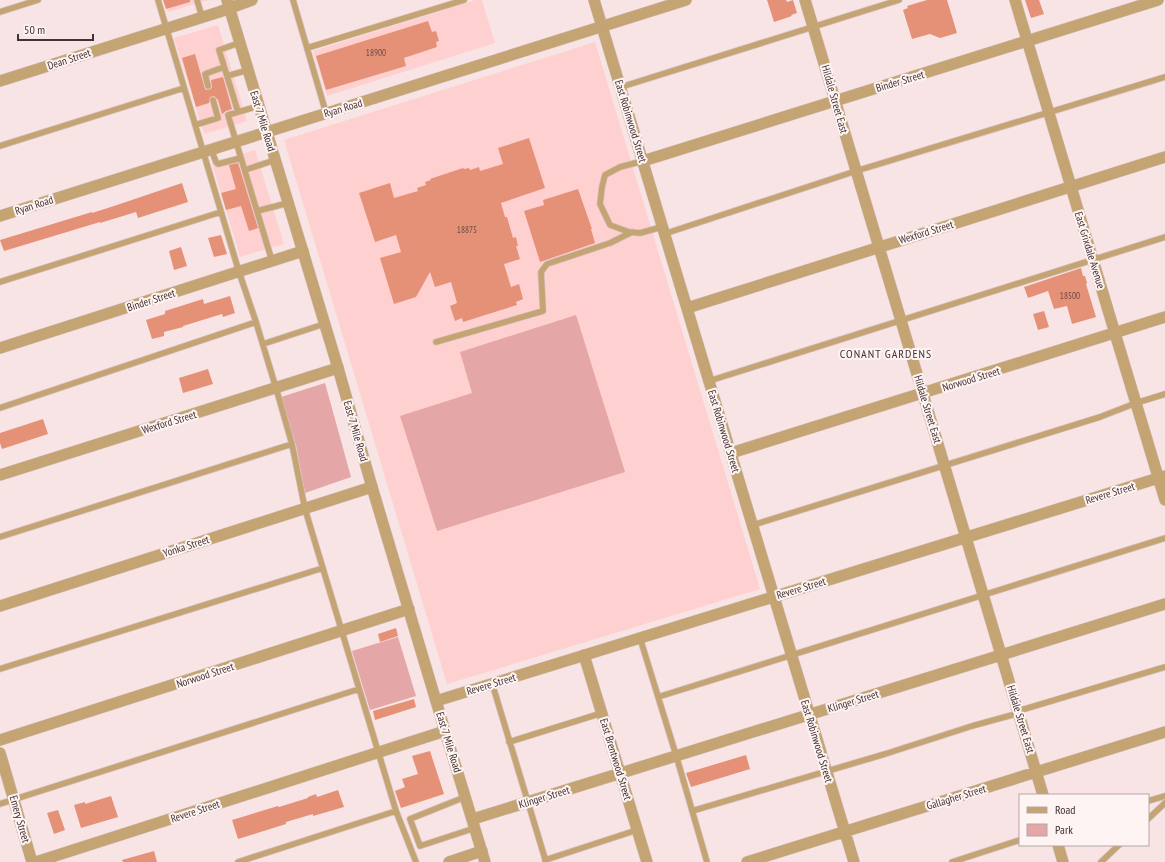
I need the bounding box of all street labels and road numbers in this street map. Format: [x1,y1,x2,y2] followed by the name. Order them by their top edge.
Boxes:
[46,45,92,73] street label: Dean Street
[819,63,851,135] street label: Hildale Street East
[874,67,926,95] street label: Binder Street
[612,78,650,164] street label: East Robinwood Street
[247,89,279,153] street label: East 7 Mile Road
[322,95,364,120] street label: Ryan Road
[13,192,55,218] street label: Ryan Road
[1072,210,1108,291] street label: East Grixdale Avenue
[897,217,955,247] street label: Wexford Street
[125,286,177,314] street label: Binder Street
[941,364,1001,394] street label: Norwood Street
[911,373,945,445] street label: Hildale Street East
[705,388,743,474] street label: East Robinwood Street
[341,399,371,463] street label: East 7 Mile Road
[140,407,198,437] street label: Wexford Street
[1084,479,1136,507] street label: Revere Street
[161,532,211,560] street label: Yonka Street
[775,574,827,602] street label: Revere Street
[175,659,235,691] street label: Norwood Street
[465,670,517,698] street label: Revere Street
[1004,683,1038,755] street label: Hildale Street East
[826,687,880,715] street label: Klinger Street
[798,698,836,784] street label: East Robinwood Street
[433,710,465,774] street label: East 7 Mile Road
[597,717,635,801] street label: East Brentwood Street
[925,781,987,813] street label: Gallagher Street
[517,783,571,811] street label: Klinger Street
[7,794,33,844] street label: Emery Street
[169,797,221,825] street label: Revere Street

